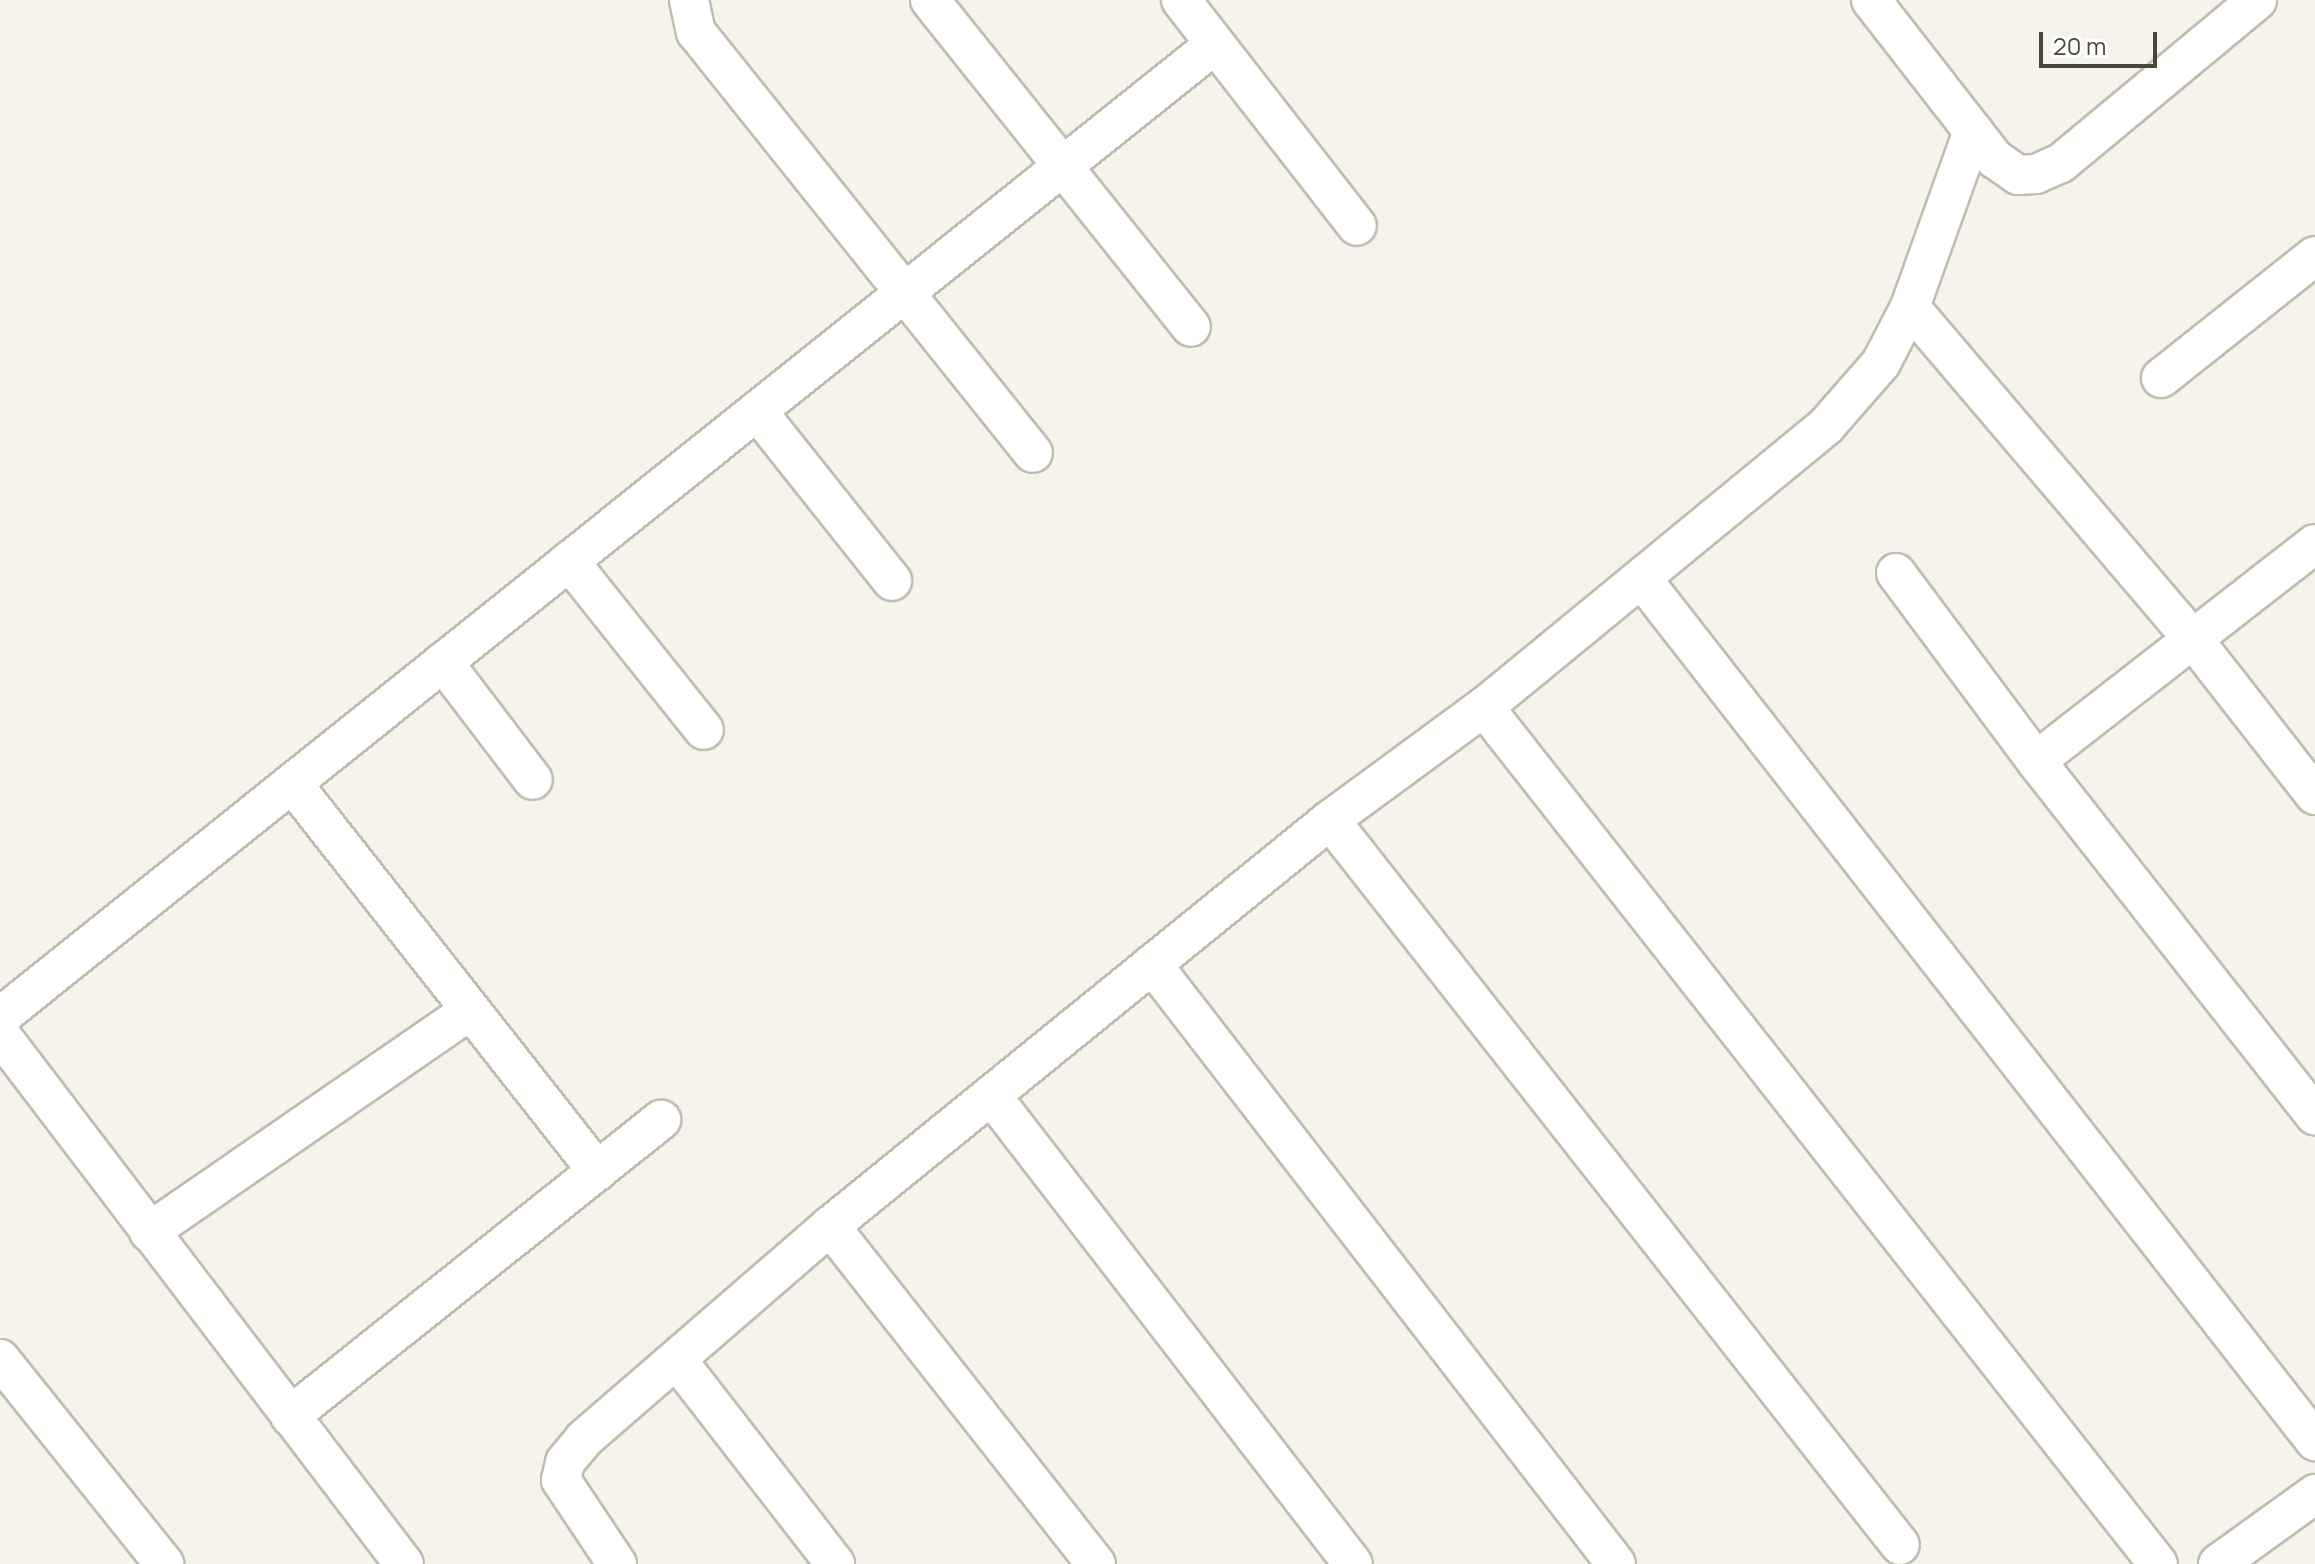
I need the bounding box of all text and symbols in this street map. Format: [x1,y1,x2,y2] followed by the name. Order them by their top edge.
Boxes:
[2043,16,2161,66] scale bar
[2053,29,2106,62] text: 20 m

